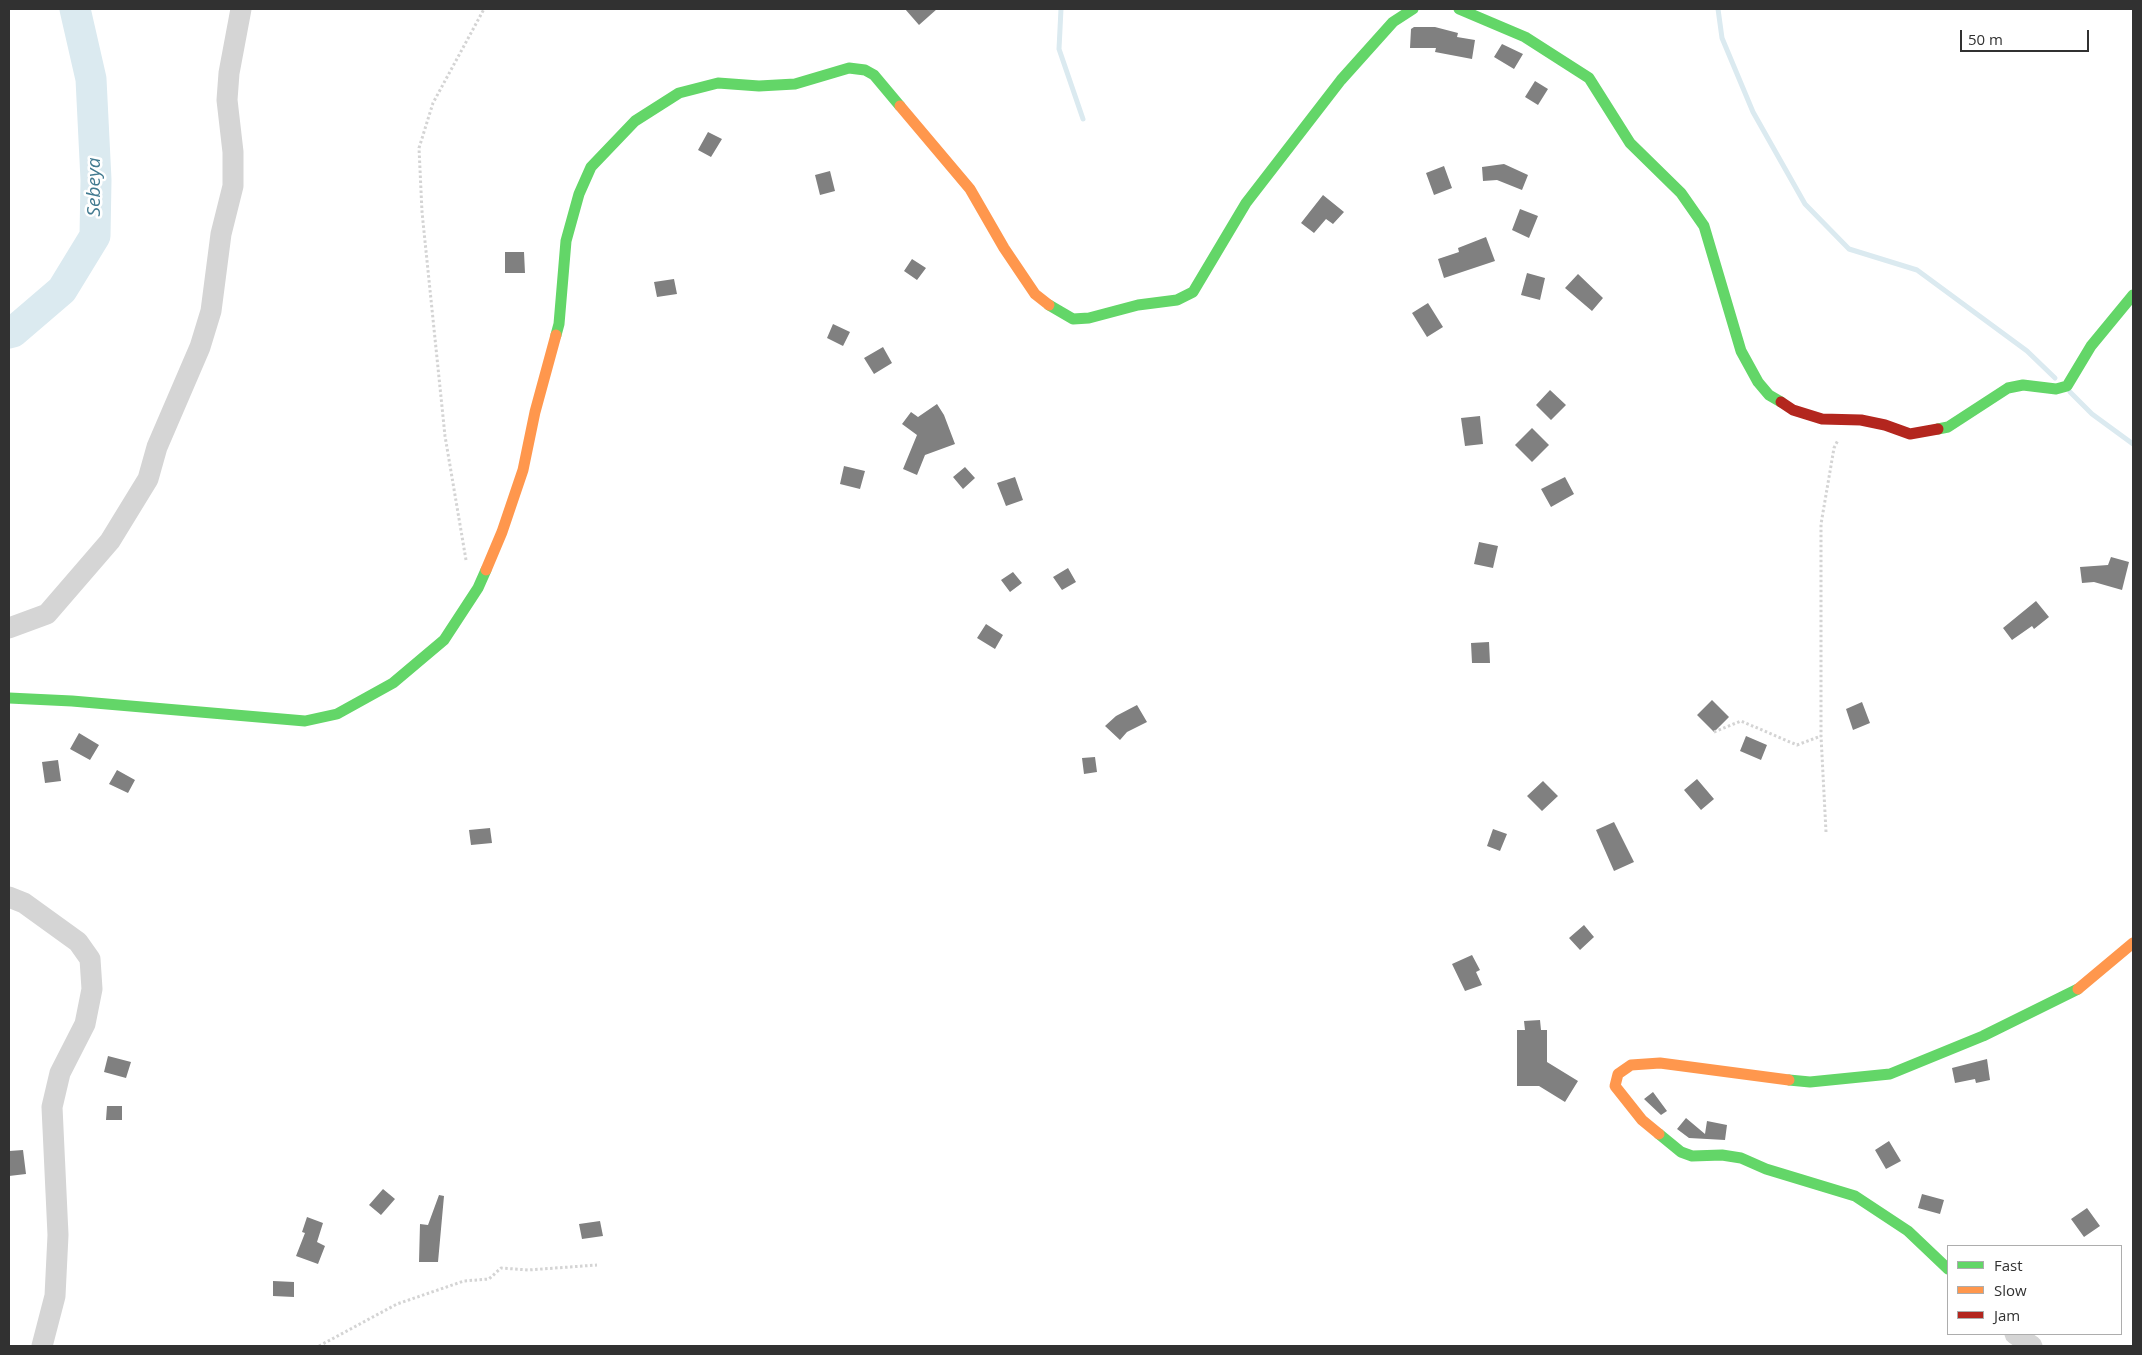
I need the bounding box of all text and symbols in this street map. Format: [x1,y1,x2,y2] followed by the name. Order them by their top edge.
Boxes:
[1962,20,2091,52] scale bar
[1968,29,2003,49] text: 50 m
[84,158,106,216] water label: Sebeya
[1947,1245,2122,1335] legend
[1994,1255,2023,1275] text: Fast
[1994,1280,2027,1300] text: Slow
[1994,1305,2020,1325] text: Jam

